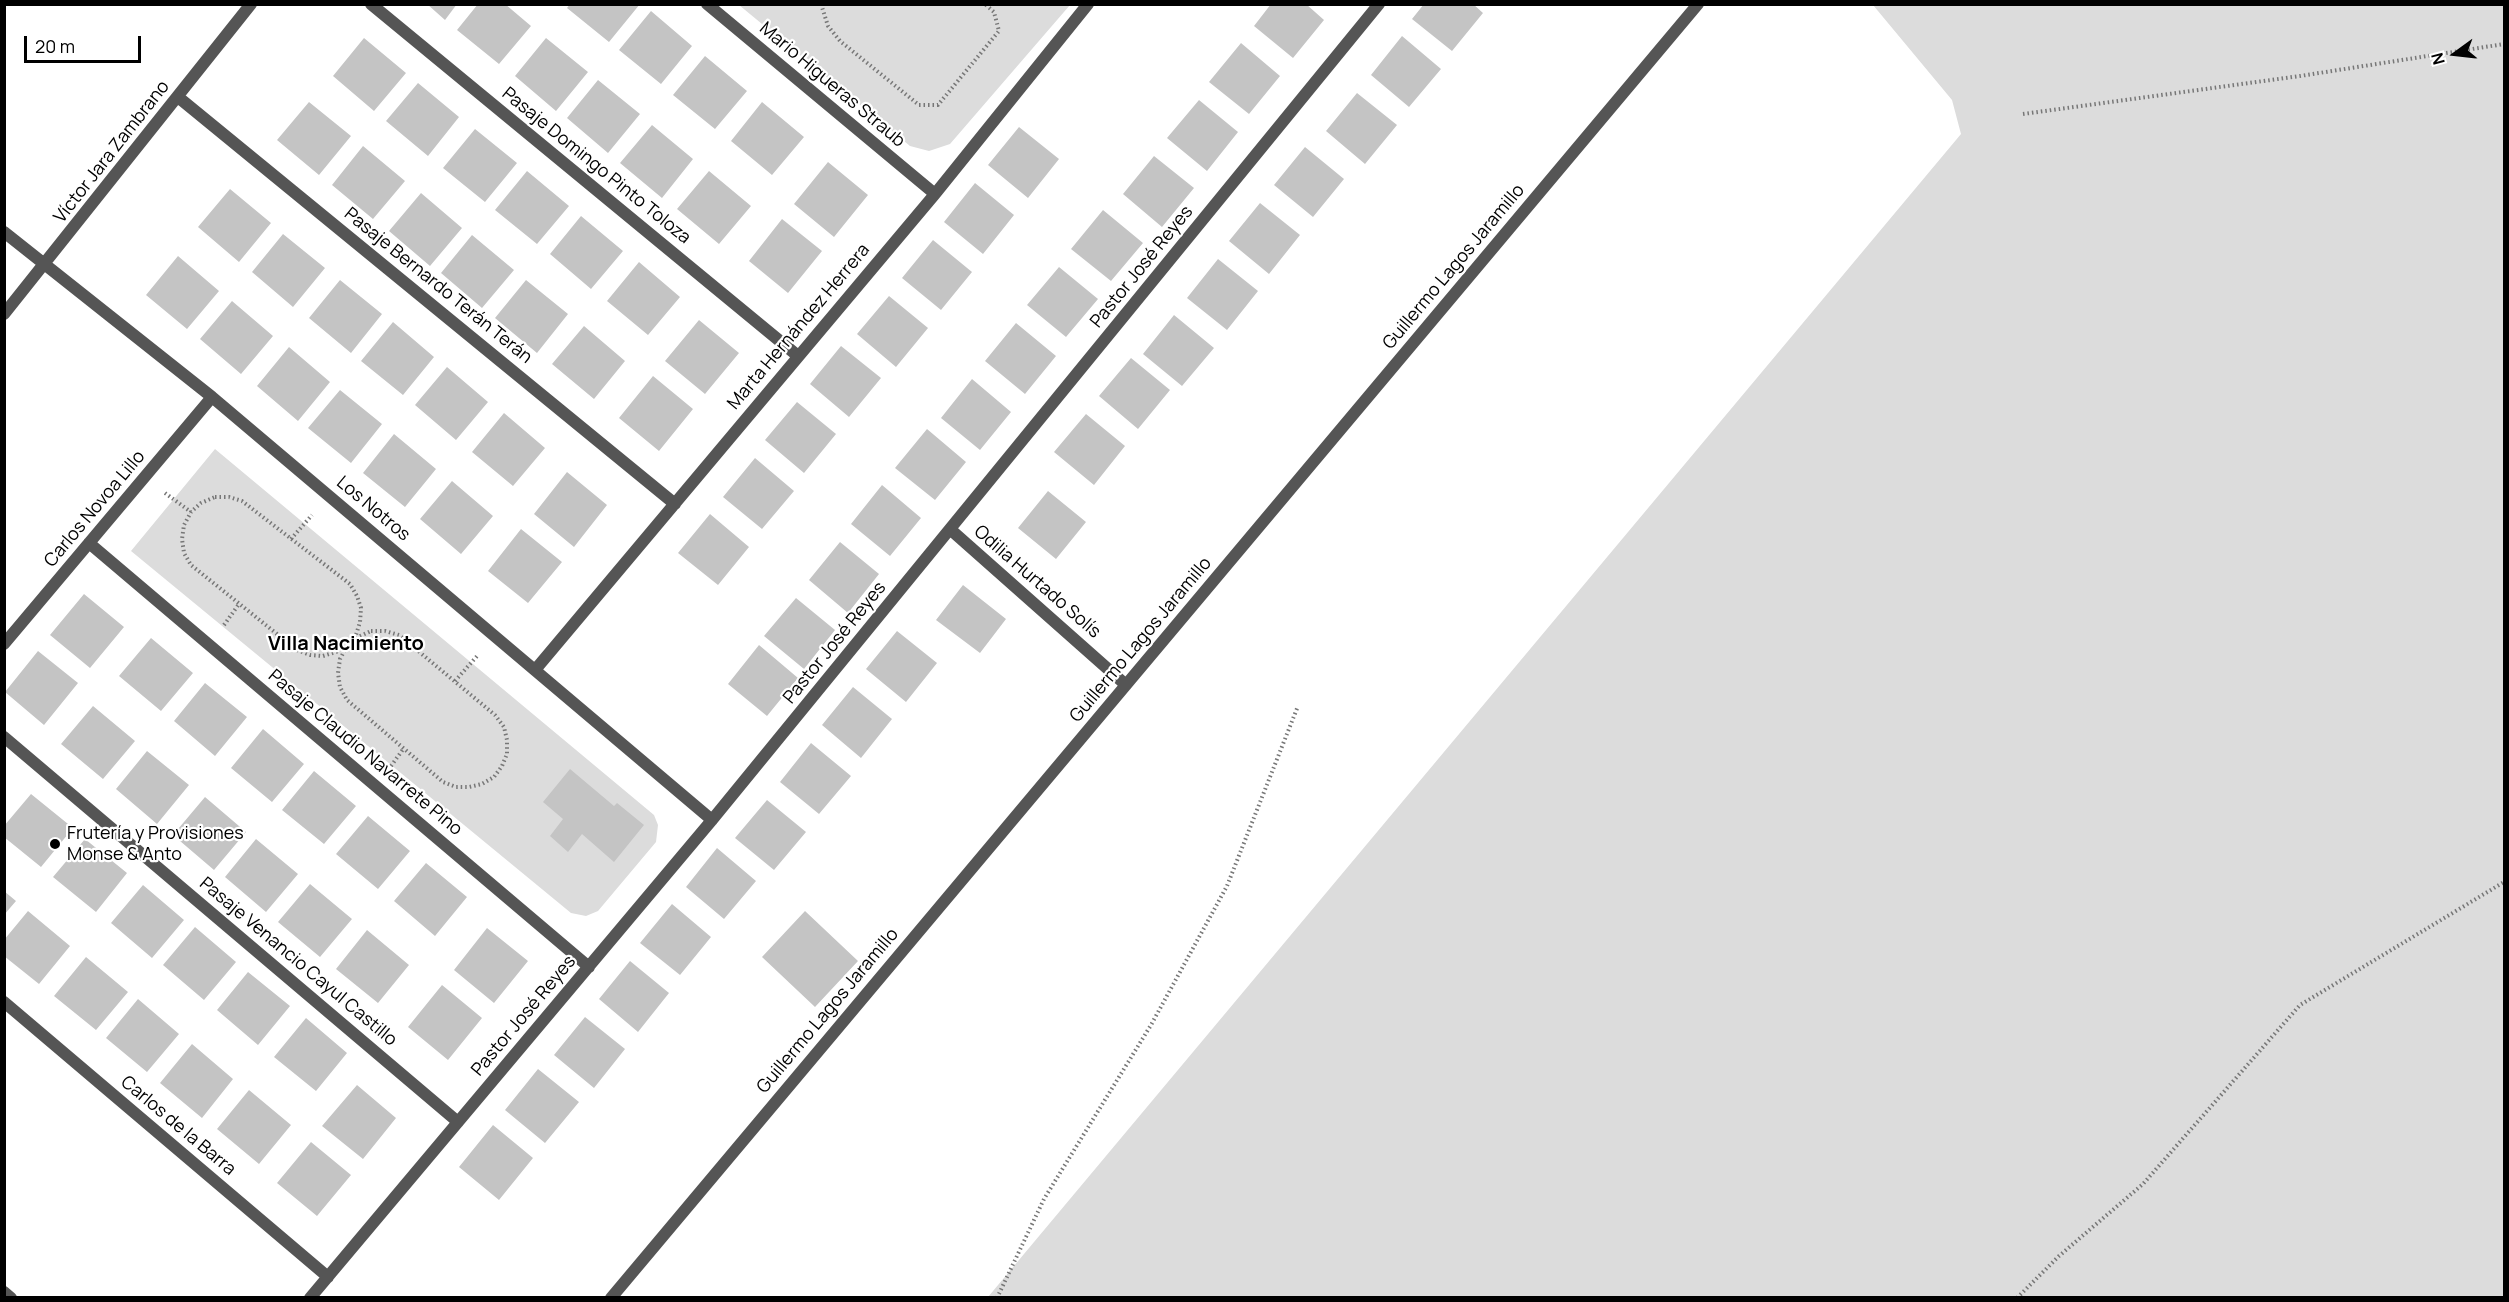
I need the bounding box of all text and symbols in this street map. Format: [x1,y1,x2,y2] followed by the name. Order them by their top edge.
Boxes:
[755,18,909,152] street label: Mario Higueras Straub
[27,24,144,62] scale bar
[2425,24,2485,84] north arrow
[35,34,75,58] text: 20 m
[2426,50,2450,67] text: N
[50,77,174,227] street label: Víctor Jara Zambrano
[497,83,695,249] street label: Pasaje Domingo Pinto Toloza
[1379,180,1529,354] street label: Guillermo Lagos Jaramillo
[1086,202,1198,332] street label: Pastor José Reyes
[340,204,536,368] street label: Pasaje Bernardo Terán Terán
[723,240,875,414] street label: Marta Hernández Herrera
[40,446,150,572] street label: Carlos Novoa Lillo
[332,472,414,546] street label: Los Notros
[969,521,1105,643] street label: Odilia Hurtado Solís
[1066,553,1216,727] street label: Guillermo Lagos Jaramillo
[779,578,891,708] street label: Pastor José Reyes
[268,632,424,656] district label: Villa Nacimiento
[264,665,466,841] street label: Pasaje Claudio Navarrete Pino
[67,823,244,866] place label: Frutería y Provisiones Monse & Anto
[48,837,62,851] marker: Frutería y Provisiones Monse & Anto
[195,873,401,1051] street label: Pasaje Venancio Cayul Castillo
[753,924,903,1098] street label: Guillermo Lagos Jaramillo
[467,951,581,1081] street label: Pastor José Reyes
[116,1072,240,1180] street label: Carlos de la Barra

